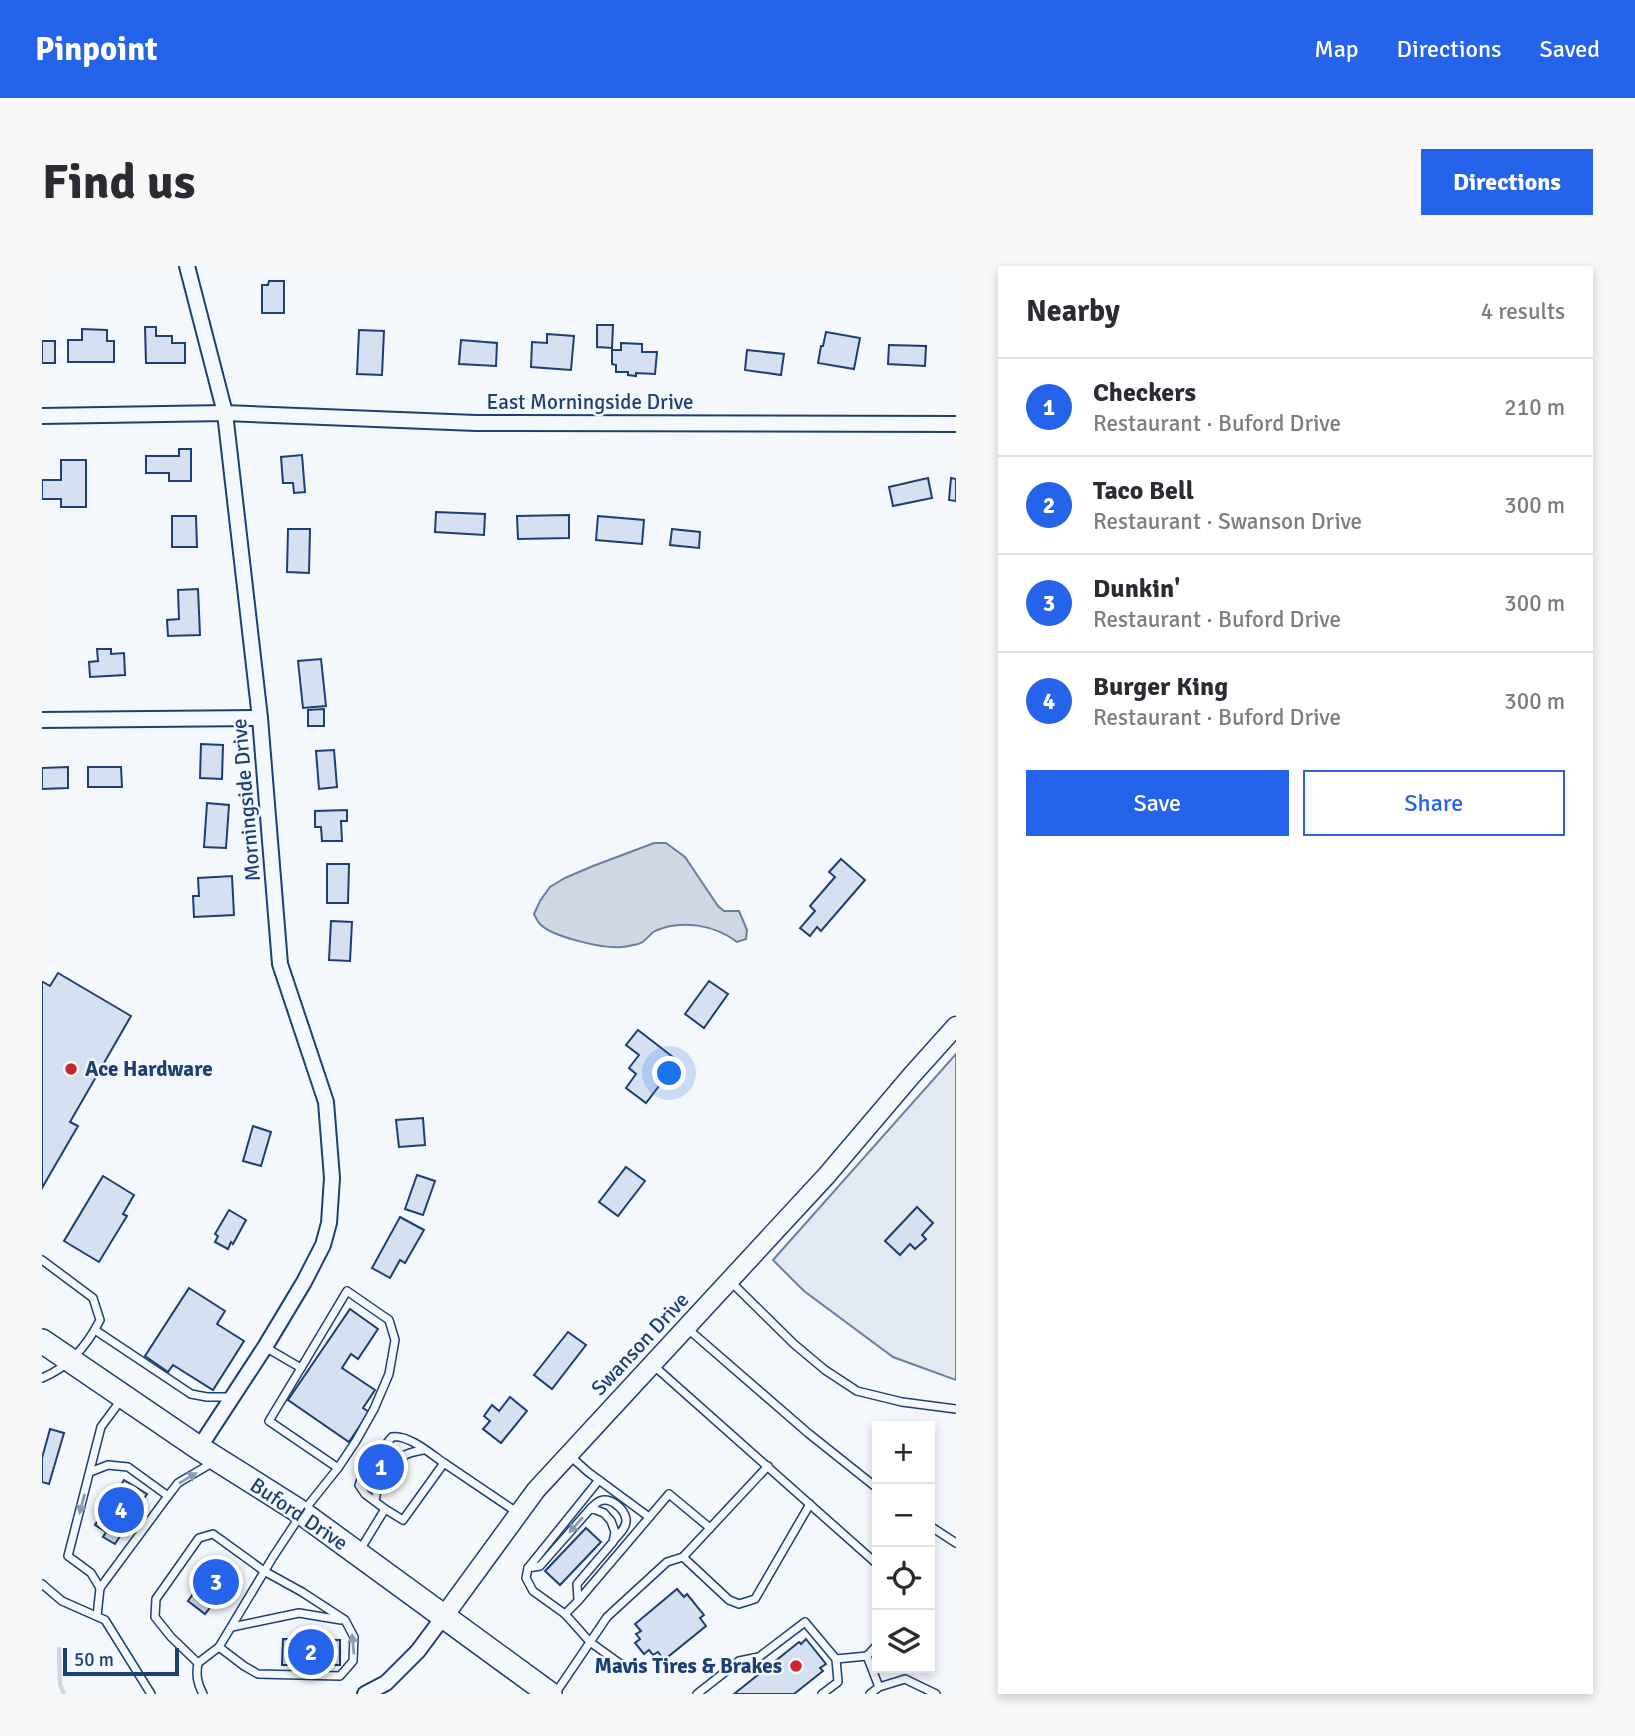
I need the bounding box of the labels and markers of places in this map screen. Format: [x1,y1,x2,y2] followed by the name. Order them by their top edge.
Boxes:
[85,1056,213,1082] place label: Ace Hardware
[63,1061,79,1077] marker: Ace Hardware
[358,1441,404,1493] pin: 1
[98,1484,144,1536] pin: 4
[193,1556,239,1608] pin: 3
[288,1626,334,1678] pin: 2
[594,1653,782,1679] place label: Mavis Tires & Brakes
[788,1658,804,1674] marker: Mavis Tires & Brakes

